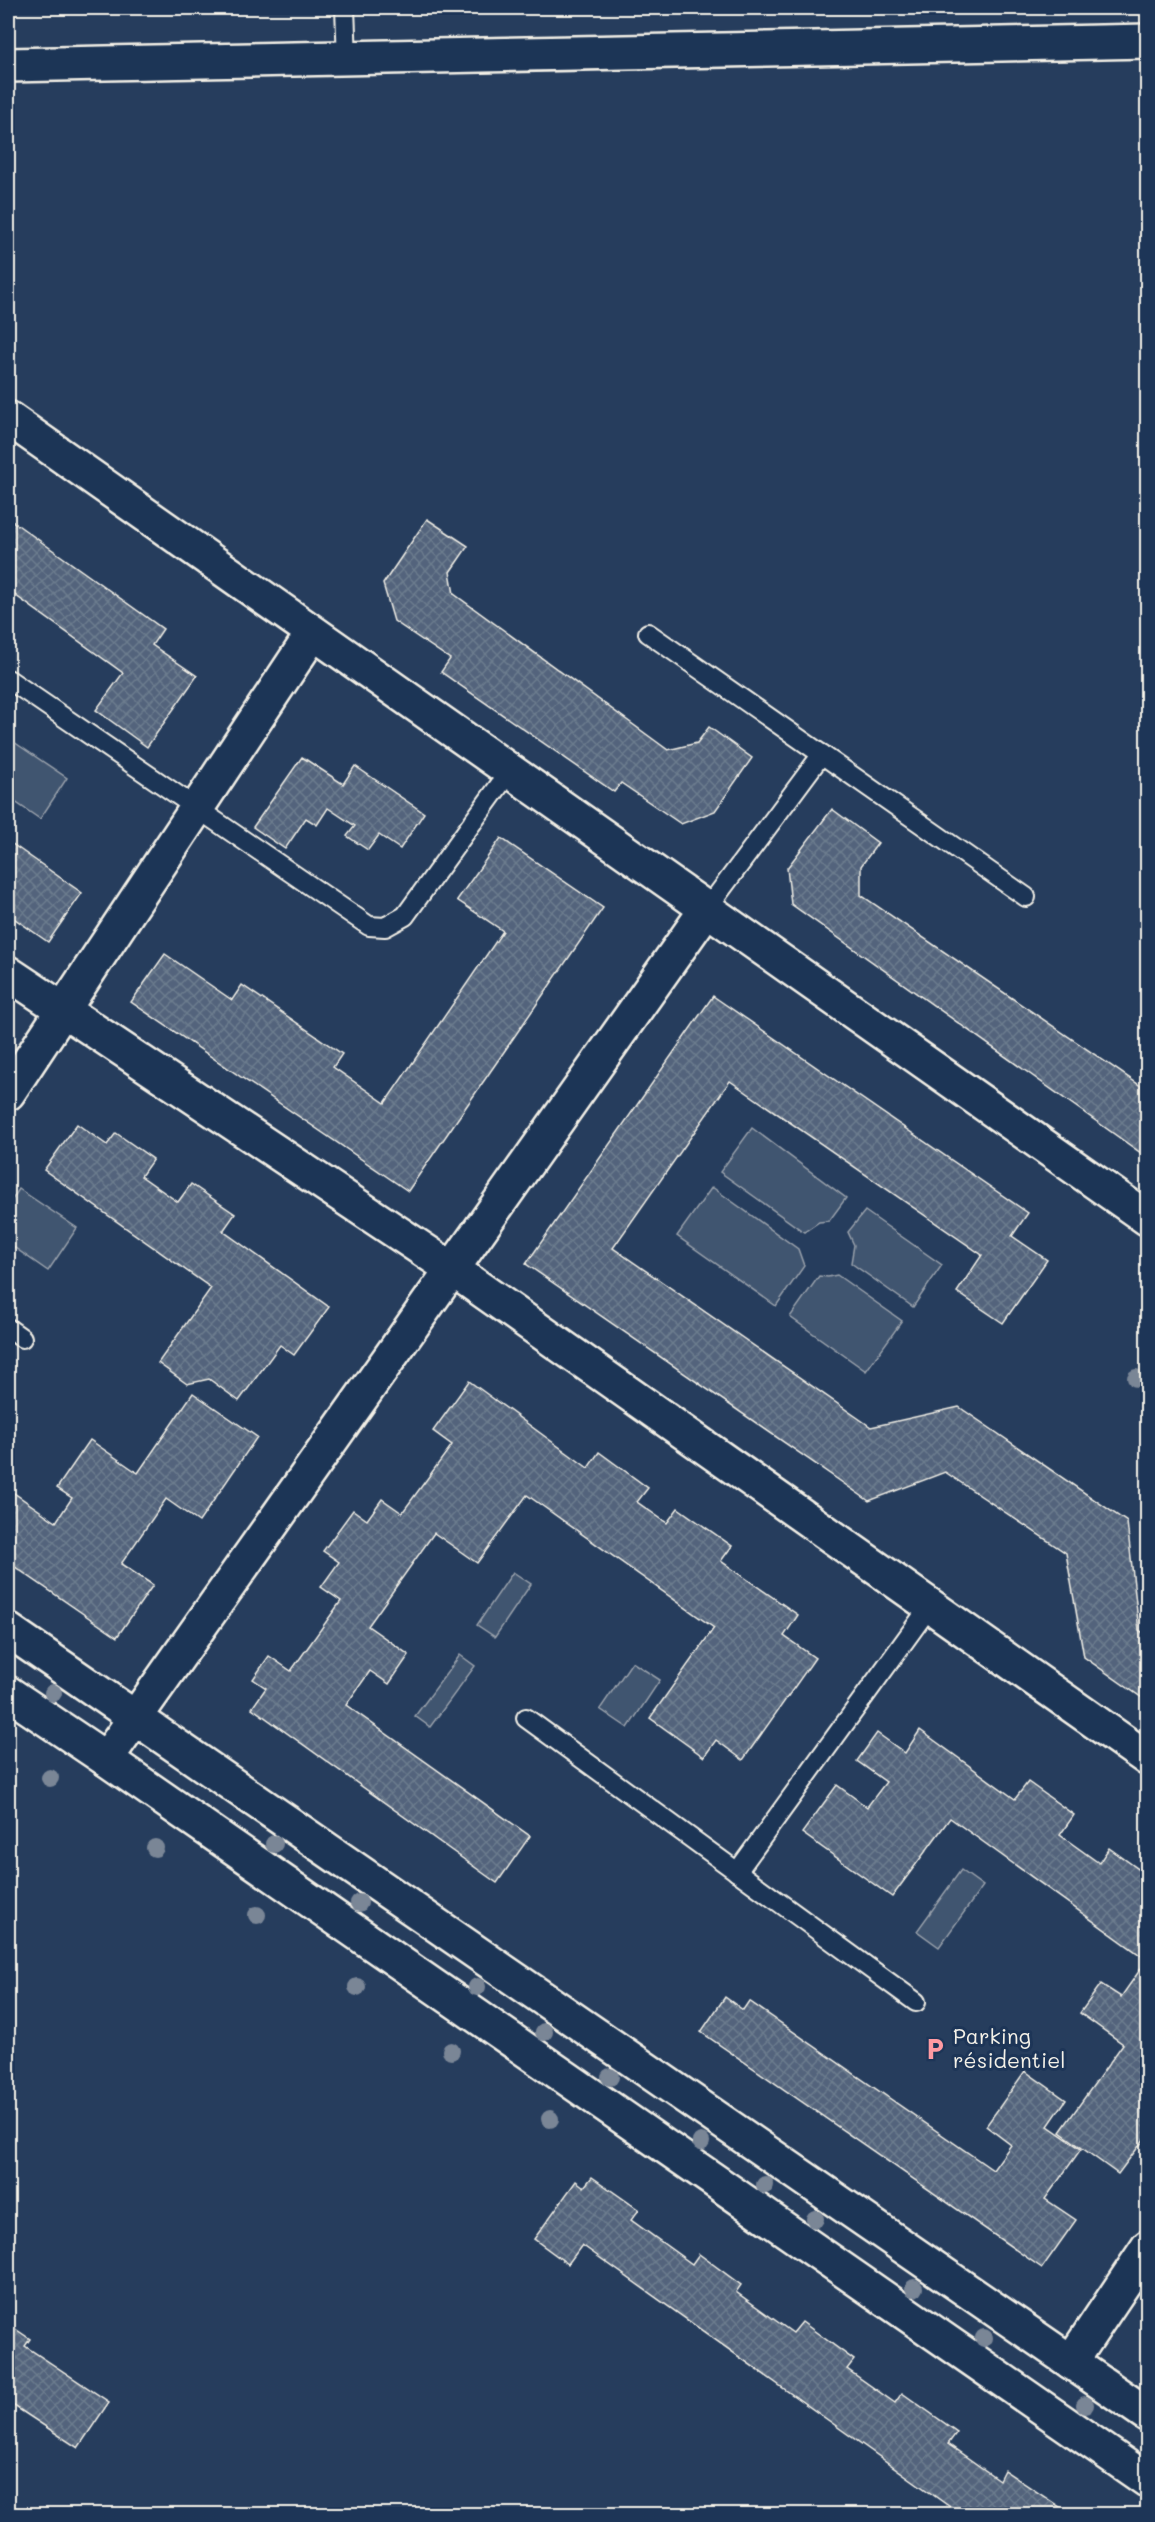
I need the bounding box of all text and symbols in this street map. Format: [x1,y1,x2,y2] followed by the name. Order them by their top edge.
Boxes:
[953,2022,1065,2073] place label: Parking résidentiel
[922,2036,948,2062] parking icon: Parking résidentiel

